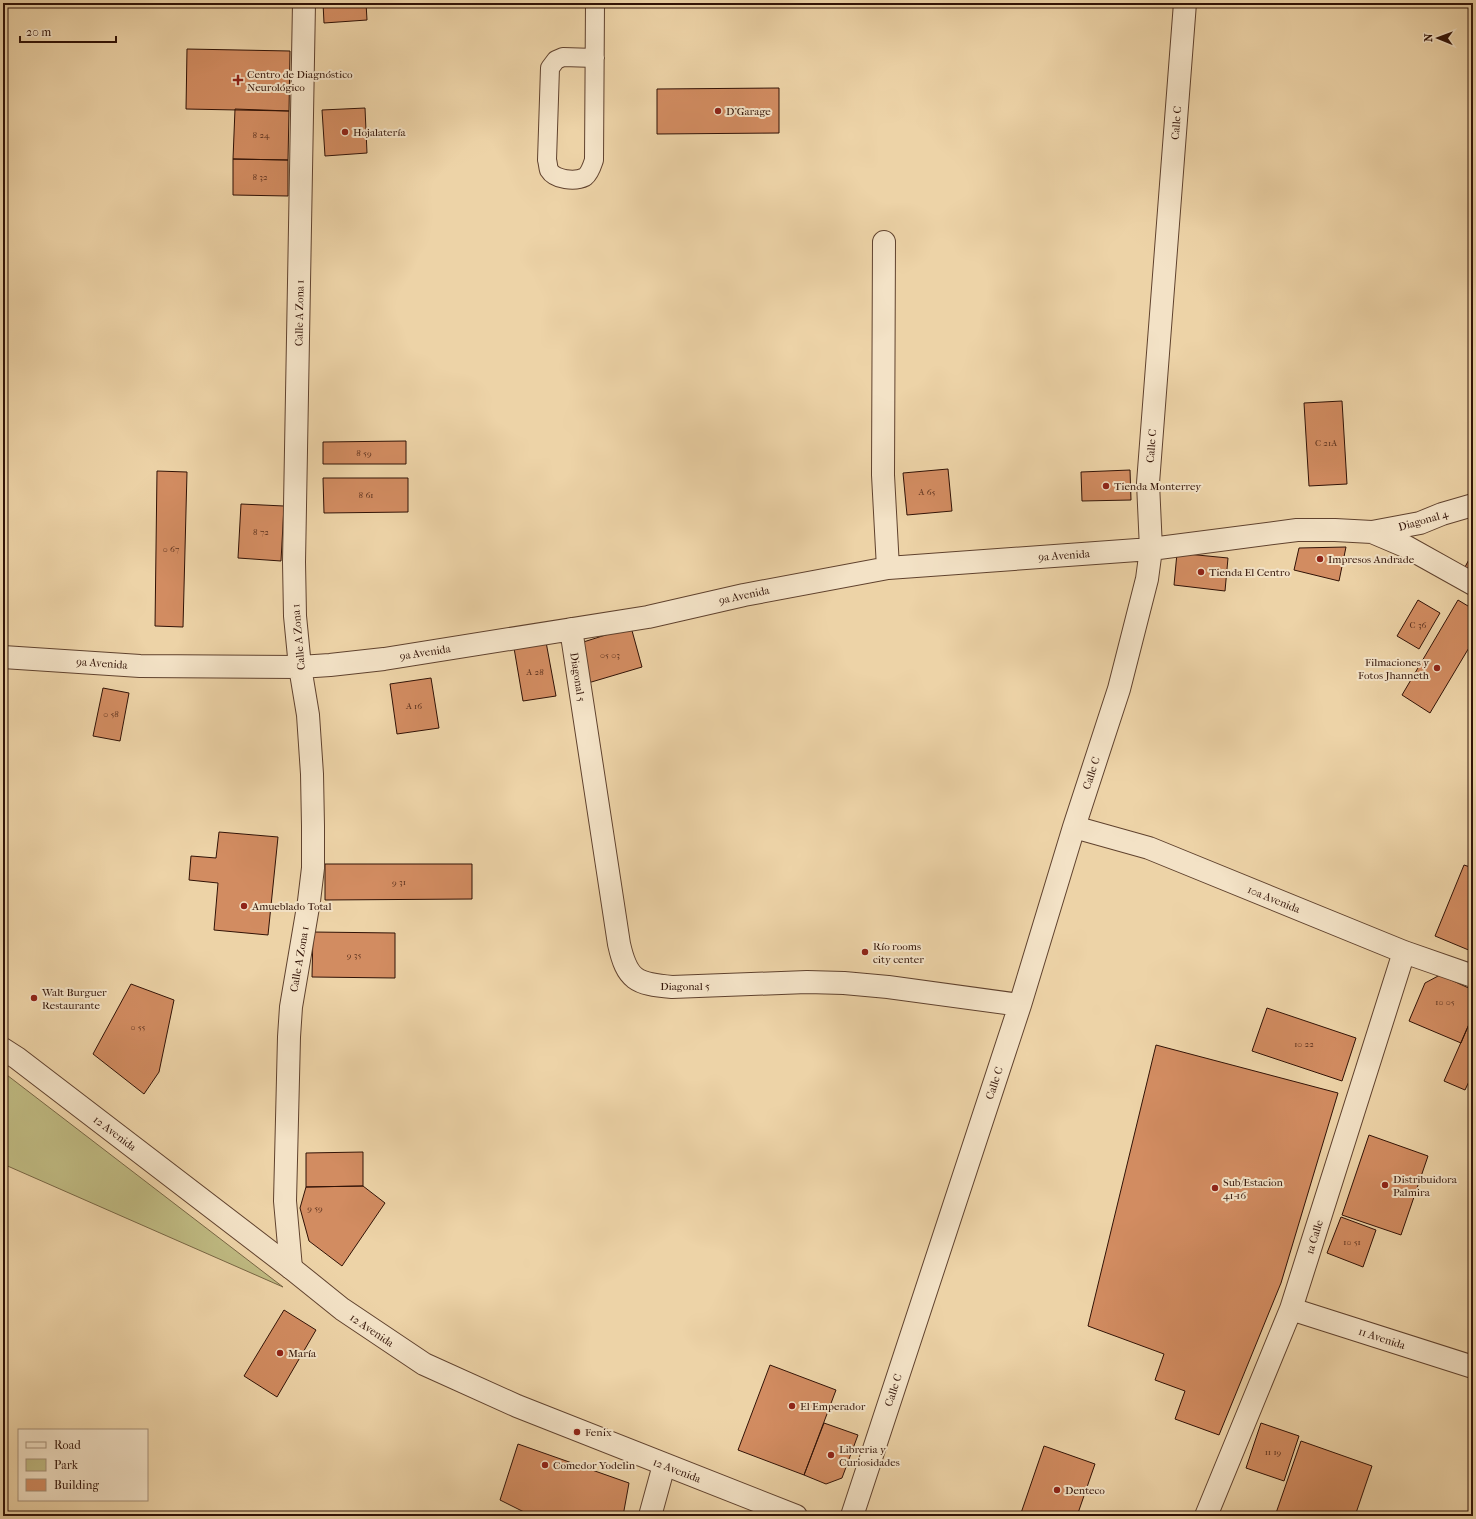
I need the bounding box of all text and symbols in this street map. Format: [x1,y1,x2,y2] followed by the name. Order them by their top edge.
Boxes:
[20,18,116,44] scale bar
[1418,18,1458,58] north arrow
[26,25,51,39] text: 20 m
[1422,33,1435,42] text: N
[247,68,353,94] place label: Centro de Diagnóstico Neurológico
[232,74,244,86] marker: Centro de Diagnóstico Neurológico
[726,105,771,118] place label: D'Garage
[713,106,723,116] marker: D'Garage
[1169,106,1184,140] street label: Calle C
[353,126,406,139] place label: Hojalatería
[340,127,350,137] marker: Hojalatería
[253,130,270,140] house number: 8-24
[252,172,268,182] house number: 8-32
[292,280,307,346] street label: Calle A Zona 1
[1144,429,1159,463] street label: Calle C
[1315,438,1337,448] house number: C-21A
[356,448,372,458] house number: 8-59
[1114,480,1202,493] place label: Tienda Monterrey
[1101,481,1111,491] marker: Tienda Monterrey
[918,487,936,497] house number: A-65
[359,490,373,500] house number: 8-61
[1397,507,1450,534] street label: Diagonal 4
[253,527,269,537] house number: 8-72
[163,544,180,554] house number: 0-67
[1038,547,1091,564] street label: 9a Avenida
[1328,553,1415,566] place label: Impresos Andrade
[1315,554,1325,564] marker: Impresos Andrade
[1209,566,1290,579] place label: Tienda El Centro
[1196,567,1206,577] marker: Tienda El Centro
[718,584,772,607] street label: 9a Avenida
[289,603,308,671] street label: Calle A Zona 1
[1410,620,1427,630] house number: C-36
[399,642,452,663] street label: 9a Avenida
[600,650,620,660] house number: 05-03
[567,652,588,703] street label: Diagonal 5
[76,655,129,672] street label: 9a Avenida
[1358,656,1430,682] place label: Filmaciones y Fotos Jhanneth
[1432,663,1442,673] marker: Filmaciones y Fotos Jhanneth
[525,667,544,677] house number: A-28
[405,701,422,711] house number: A-16
[103,709,119,719] house number: 0-58
[1080,755,1103,791] street label: Calle C
[392,877,406,887] house number: 9-31
[1246,883,1303,916] street label: 10a Avenida
[251,900,332,913] place label: Amueblado Total
[239,901,249,911] marker: Amueblado Total
[287,925,312,993] street label: Calle A Zona 1
[873,940,924,966] place label: Río rooms city center
[860,947,870,957] marker: Río rooms city center
[347,950,361,960] house number: 9-35
[660,980,710,993] street label: Diagonal 5
[41,986,107,1012] place label: Walt Burguer Restaurante
[29,993,39,1003] marker: Walt Burguer Restaurante
[1435,997,1455,1007] house number: 10-05
[130,1022,146,1032] house number: 0-55
[1294,1039,1314,1049] house number: 10-22
[983,1065,1006,1101] street label: Calle C
[91,1113,139,1154] street label: 12 Avenida
[1393,1173,1458,1199] place label: Distribuidora Palmira
[1223,1176,1284,1202] place label: Sub/Estacion 41-16
[1380,1180,1390,1190] marker: Distribuidora Palmira
[1210,1183,1220,1193] marker: Sub/Estacion 41-16
[307,1203,323,1213] house number: 9-59
[1303,1218,1326,1256] street label: 1a Calle
[1343,1237,1361,1247] house number: 10-51
[347,1311,397,1350] street label: 12 Avenida
[1357,1325,1408,1352] street label: 11 Avenida
[288,1347,317,1360] place label: María
[275,1348,285,1358] marker: María
[882,1372,905,1408] street label: Calle C
[800,1400,866,1413] place label: El Emperador
[787,1401,797,1411] marker: El Emperador
[585,1426,612,1439] place label: Fenix
[572,1427,582,1437] marker: Fenix
[18,1429,148,1501] legend
[54,1438,81,1452] text: Road
[839,1443,900,1469] place label: Libreria y Curiosidades
[1265,1447,1282,1457] house number: 11-19
[826,1450,836,1460] marker: Libreria y Curiosidades
[651,1455,703,1486] street label: 12 Avenida
[54,1458,79,1472] text: Park
[553,1459,636,1472] place label: Comedor Yodelin
[540,1460,550,1470] marker: Comedor Yodelin
[54,1478,99,1492] text: Building
[1065,1484,1105,1497] place label: Denteco
[1052,1485,1062,1495] marker: Denteco

